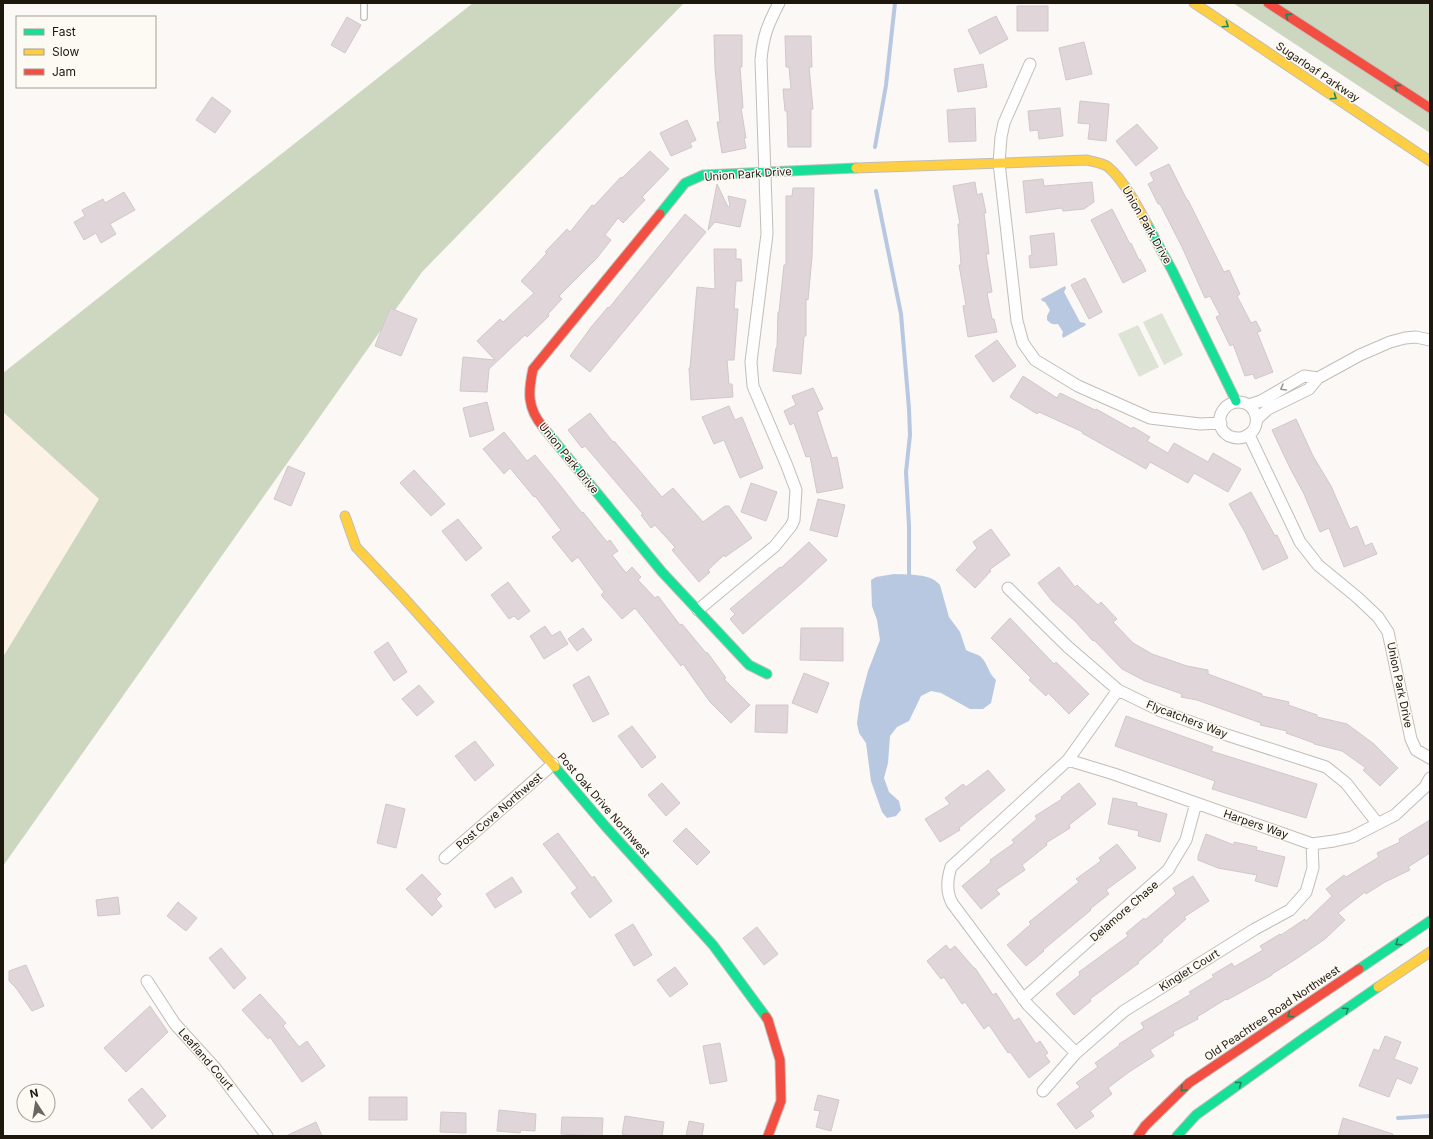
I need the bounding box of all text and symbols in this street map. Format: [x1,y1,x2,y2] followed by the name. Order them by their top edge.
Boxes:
[1285,13,1292,21] one-way arrow
[16,16,156,88] legend
[1222,20,1229,28] one-way arrow
[52,24,76,39] text: Fast
[1273,39,1363,105] street label: Sugarloaf Parkway
[52,44,80,59] text: Slow
[52,64,76,79] text: Jam
[1394,84,1401,92] one-way arrow
[1330,92,1337,100] one-way arrow
[704,164,792,184] street label: Union Park Drive
[1119,184,1175,266] street label: Union Park Drive
[1280,383,1287,390] one-way arrow
[536,420,602,496] street label: Union Park Drive
[1384,641,1416,729] street label: Union Park Drive
[1144,697,1230,741] street label: Flycatchers Way
[555,750,654,860] street label: Post Oak Drive Northwest
[453,769,545,852] street label: Post Cove Northwest
[1222,806,1290,842] street label: Harpers Way
[1087,878,1161,944] street label: Delamore Chase
[1395,938,1402,945] one-way arrow
[1156,946,1222,994] street label: Kinglet Court
[1202,962,1343,1064] street label: Old Peachtree Road Northwest
[1341,1008,1348,1015] one-way arrow
[1287,1010,1294,1018] one-way arrow
[175,1025,237,1093] street label: Leafland Court
[1235,1082,1242,1089] one-way arrow
[16,1083,56,1123] north arrow
[1180,1084,1188,1092] one-way arrow
[28,1085,39,1101] text: N

